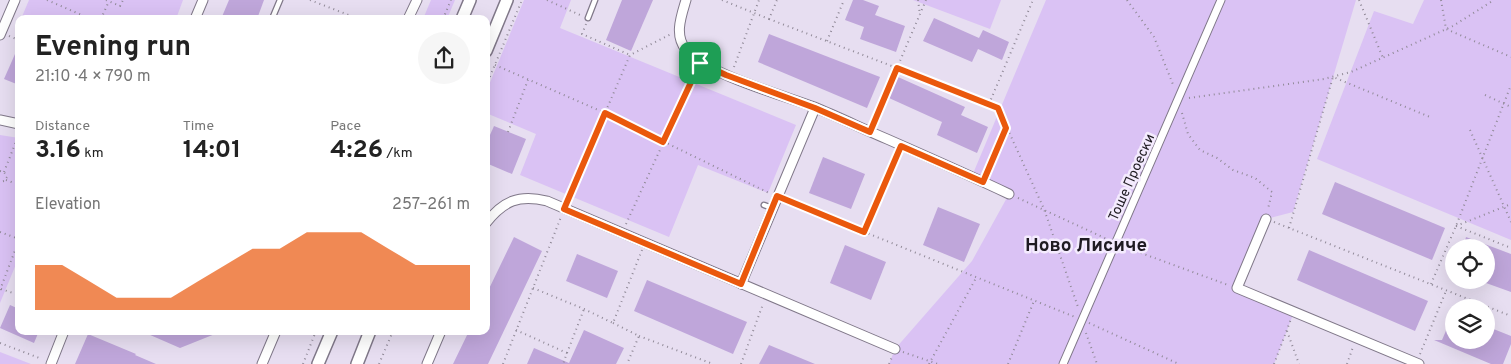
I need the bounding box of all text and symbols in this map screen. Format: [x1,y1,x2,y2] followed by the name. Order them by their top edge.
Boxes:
[35,30,191,66] text: Evening run
[418,32,470,84] button: share
[679,42,721,84] pin
[686,49,714,77] icon: arrive
[35,67,151,87] text: 21:10 · 4 × 790 m
[35,118,90,135] text: Distance
[183,118,214,135] text: Time
[330,118,361,135] text: Pace
[1106,131,1159,224] street label: Тоше Проески
[35,135,81,167] text: 3.16
[183,135,241,167] text: 14:01
[330,135,383,167] text: 4:26
[81,145,104,162] text: km
[383,145,413,162] text: /km
[35,195,101,215] text: Elevation
[392,195,470,215] text: 257–261 m
[1025,234,1147,258] district label: Ново Лисиче
[1445,239,1495,349] map controls
[1445,239,1495,289] button: locate
[1445,299,1495,349] button: layers

